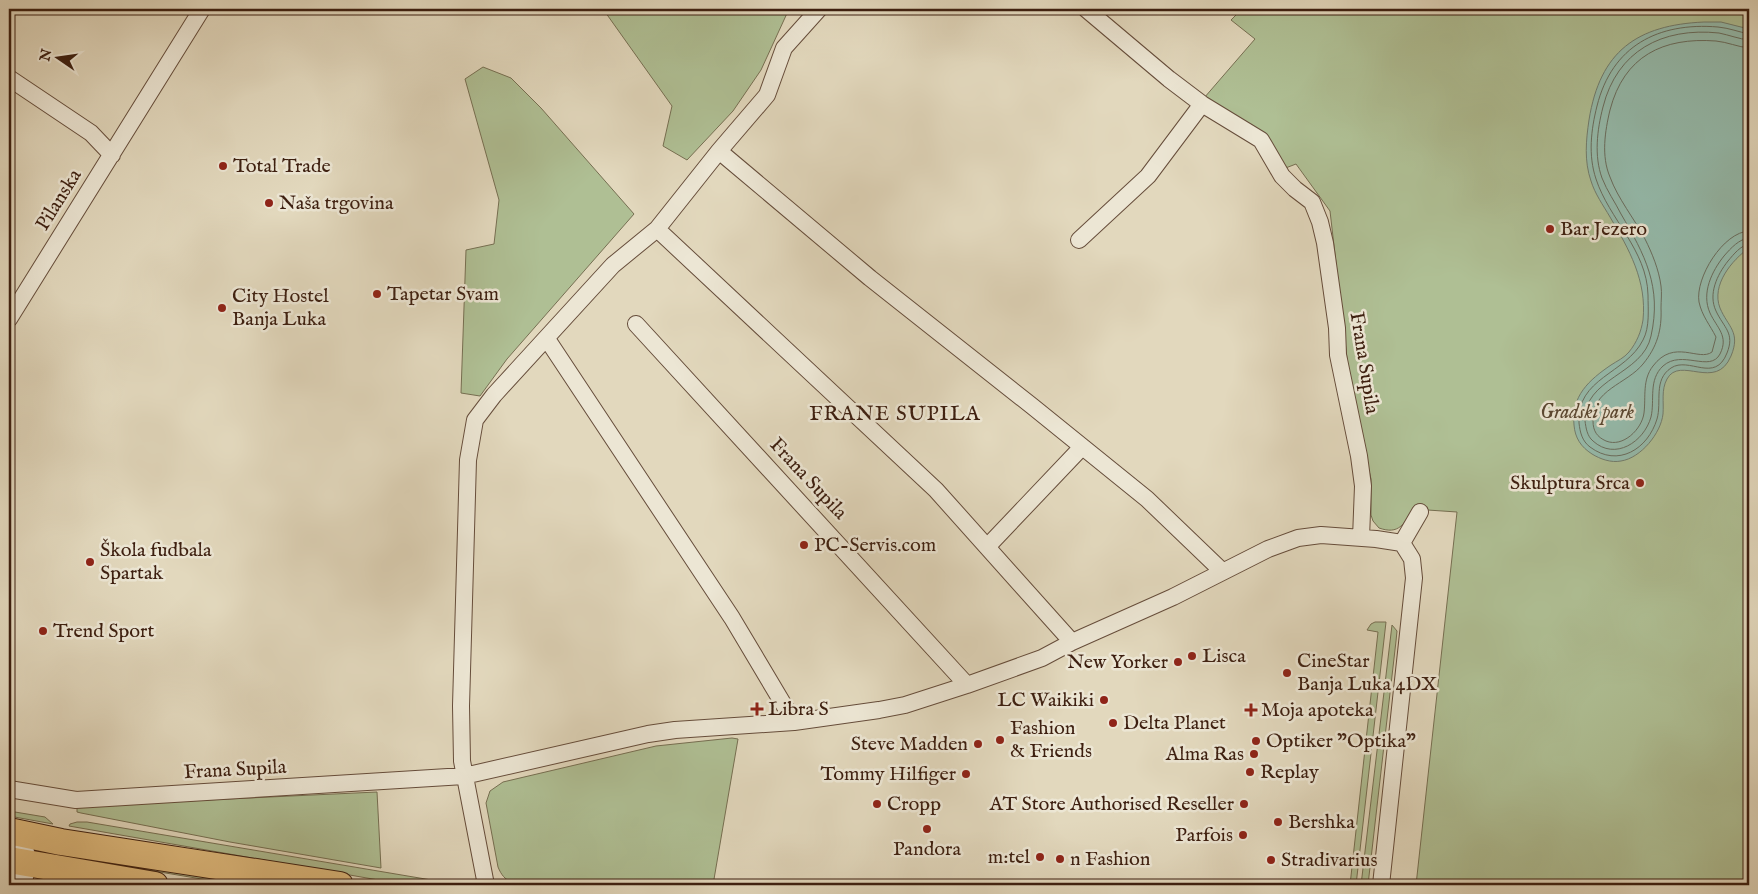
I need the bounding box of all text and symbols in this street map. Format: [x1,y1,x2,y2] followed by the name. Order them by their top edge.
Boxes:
[32,32,82,82] north arrow
[36,47,56,64] text: N
[233,154,331,179] place label: Total Trade
[217,160,229,172] marker: Total Trade
[30,164,88,235] street label: Pilanska
[279,191,394,216] place label: Naša trgovina
[263,197,275,209] marker: Naša trgovina
[1560,217,1647,242] place label: Bar Jezero
[1544,223,1556,235] marker: Bar Jezero
[387,282,499,307] place label: Tapetar Svam
[232,284,329,332] place label: City Hostel Banja Luka
[371,288,383,300] marker: Tapetar Svam
[216,302,228,314] marker: City Hostel Banja Luka
[1344,310,1384,416] street label: Frana Supila
[1540,400,1634,425] park label: Gradski park
[809,401,981,428] district label: FRANE SUPILA
[764,433,852,525] street label: Frana Supila
[1510,471,1630,496] place label: Skulptura Srca
[1634,477,1646,489] marker: Skulptura Srca
[814,533,936,558] place label: PC-Servis.com
[100,538,212,586] place label: Škola fudbala Spartak
[798,539,810,551] marker: PC-Servis.com
[84,556,96,568] marker: Škola fudbala Spartak
[53,619,154,644] place label: Trend Sport
[37,625,49,637] marker: Trend Sport
[1202,644,1246,669] place label: Lisca
[1297,649,1437,697] place label: CineStar Banja Luka 4DX
[1067,650,1169,675] place label: New Yorker
[1186,650,1198,662] marker: Lisca
[1172,656,1184,668] marker: New Yorker
[1281,667,1293,679] marker: CineStar Banja Luka 4DX
[997,688,1094,713] place label: LC Waikiki
[1098,694,1110,706] marker: LC Waikiki
[768,697,829,722] place label: Libra S
[1261,698,1374,723] place label: Moja apoteka
[750,702,764,716] marker: Libra S
[1245,704,1257,716] marker: Moja apoteka
[1123,711,1226,736] place label: Delta Planet
[1010,716,1092,764] place label: Fashion & Friends
[1107,717,1119,729] marker: Delta Planet
[1266,729,1416,754] place label: Optiker "Optika"
[851,732,968,757] place label: Steve Madden
[994,734,1006,746] marker: Fashion & Friends
[1250,735,1262,747] marker: Optiker "Optika"
[972,738,984,750] marker: Steve Madden
[1165,742,1244,767] place label: Alma Ras
[1248,748,1260,760] marker: Alma Ras
[183,755,287,785] street label: Frana Supila
[1260,760,1319,785] place label: Replay
[820,762,957,787] place label: Tommy Hilfiger
[1244,766,1256,778] marker: Replay
[960,768,972,780] marker: Tommy Hilfiger
[887,792,941,817] place label: Cropp
[989,792,1235,817] place label: AT Store Authorised Reseller
[871,798,883,810] marker: Cropp
[1238,798,1250,810] marker: AT Store Authorised Reseller
[1288,810,1355,835] place label: Bershka
[1272,816,1284,828] marker: Bershka
[921,823,933,835] marker: Pandora
[1175,823,1233,848] place label: Parfois
[1237,829,1249,841] marker: Parfois
[893,837,961,862] place label: Pandora
[988,845,1031,870] place label: m:tel
[1070,847,1151,872] place label: n Fashion
[1281,848,1377,873] place label: Stradivarius
[1034,851,1046,863] marker: m:tel
[1054,853,1066,865] marker: n Fashion
[1265,854,1277,866] marker: Stradivarius

